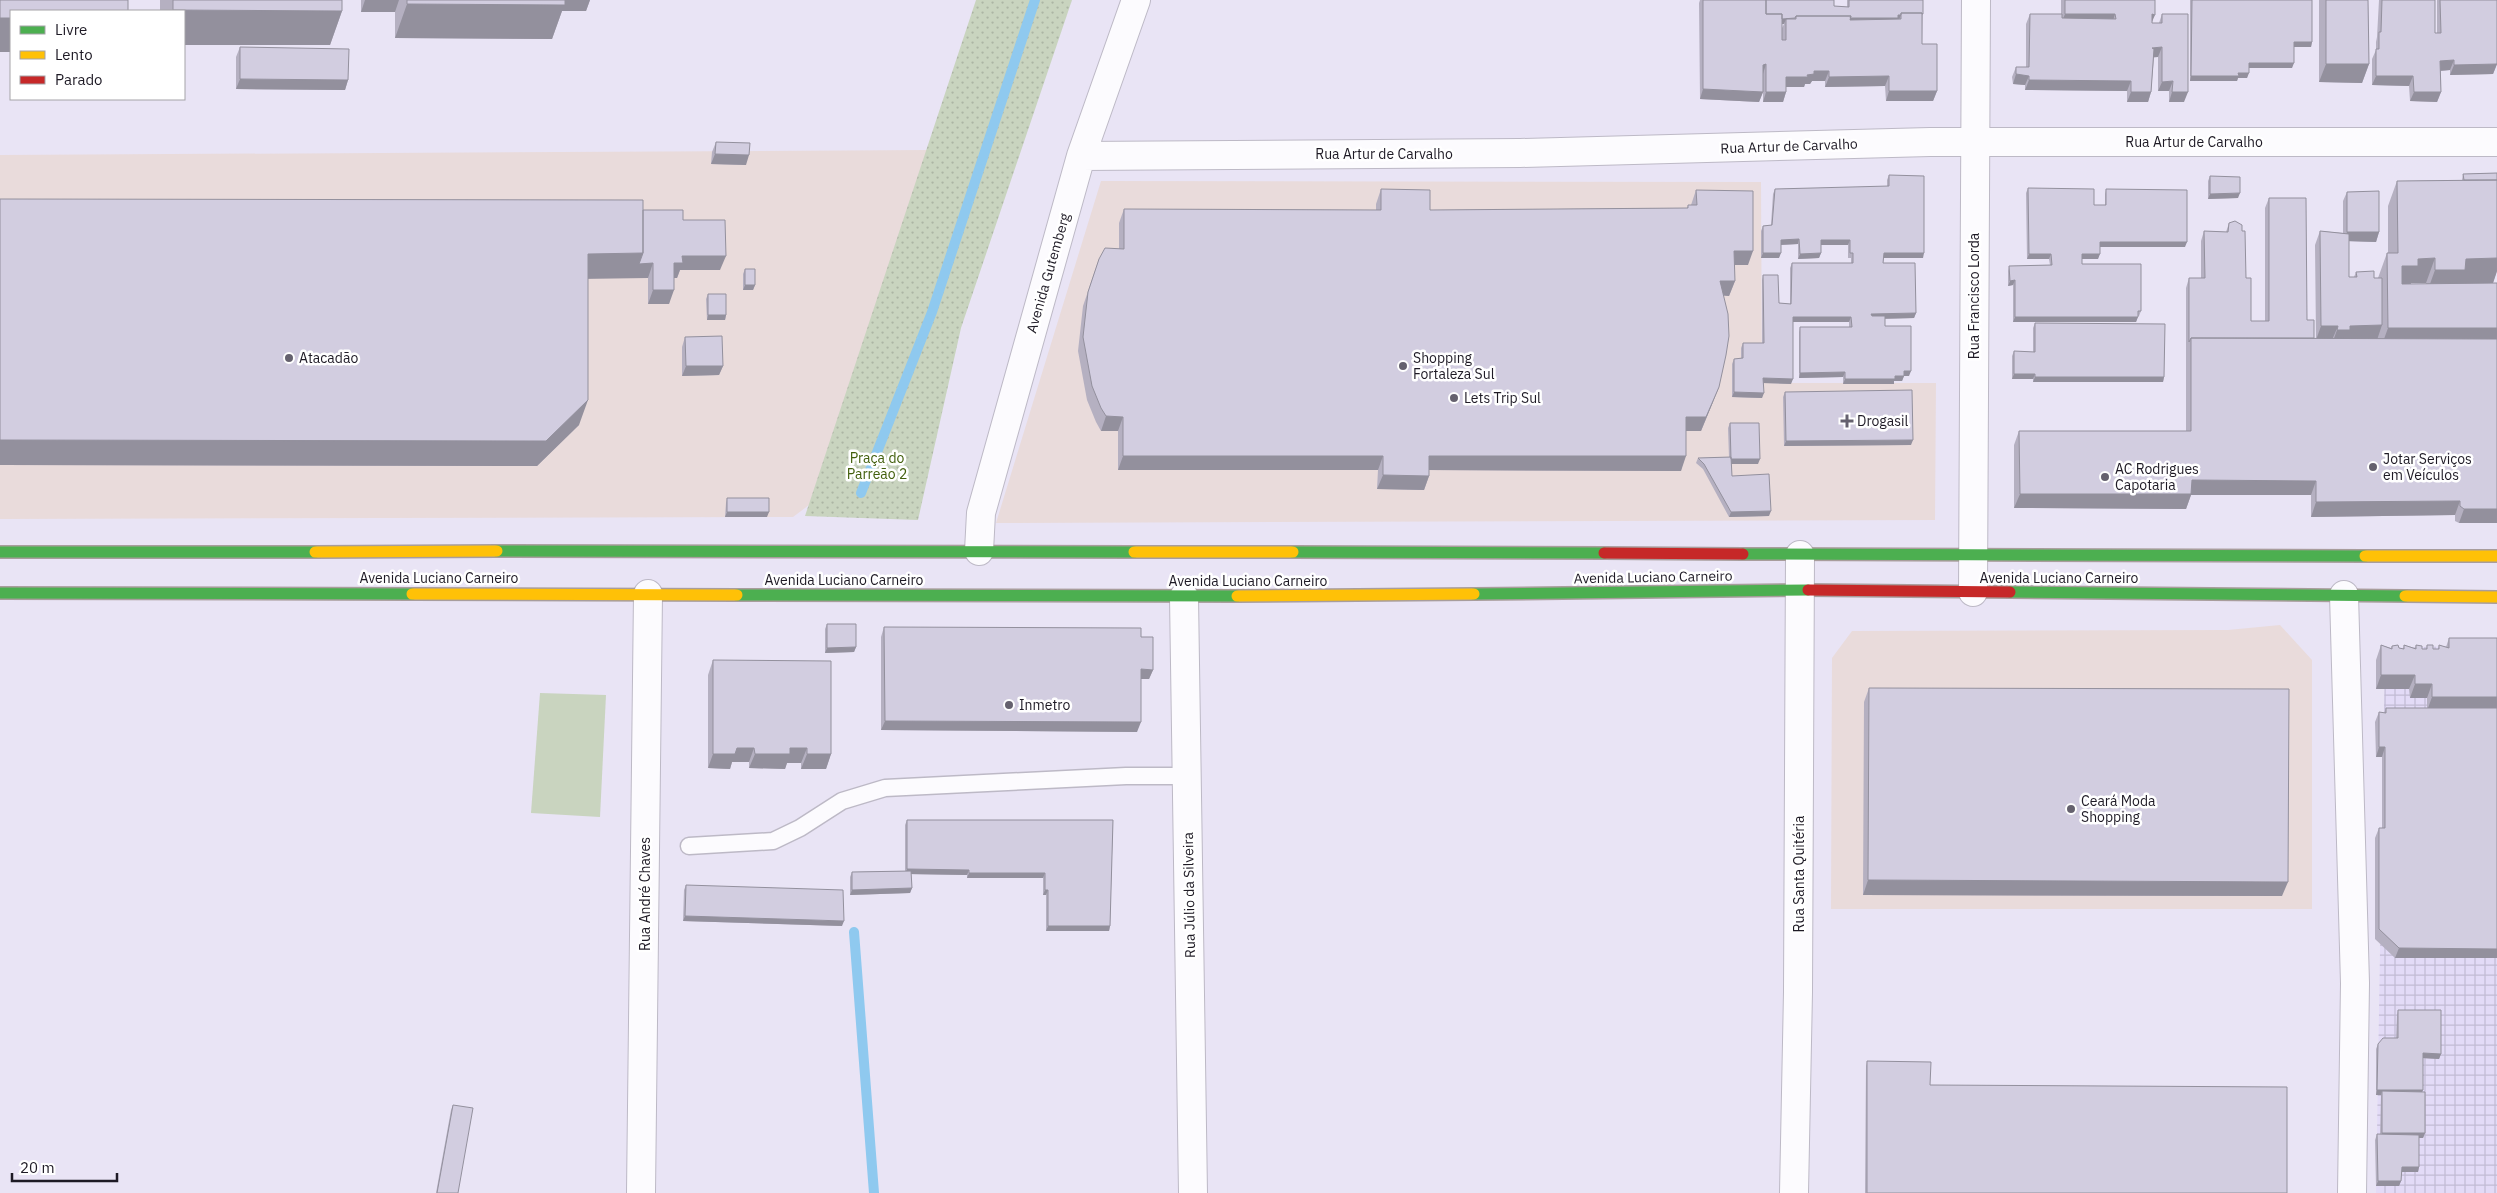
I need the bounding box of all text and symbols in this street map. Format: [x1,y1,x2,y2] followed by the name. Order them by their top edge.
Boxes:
[10,10,185,100] legend
[55,20,87,39] text: Livre
[55,45,93,64] text: Lento
[55,70,103,89] text: Parado
[2125,133,2263,151] street label: Rua Artur de Carvalho
[1720,135,1858,157] street label: Rua Artur de Carvalho
[1315,145,1453,163] street label: Rua Artur de Carvalho
[1022,210,1074,335] street label: Avenida Gutemberg
[1965,232,1983,359] street label: Rua Francisco Lorda
[299,349,358,367] place label: Atacadão
[1413,349,1495,383] place label: Shopping Fortaleza Sul
[283,352,295,364] marker: Atacadão
[1397,360,1409,372] marker: Shopping Fortaleza Sul
[1464,389,1541,407] place label: Lets Trip Sul
[1448,392,1460,404] marker: Lets Trip Sul
[1857,412,1908,430] place label: Drogasil
[1841,415,1853,427] marker: Drogasil
[847,449,907,483] park label: Praça do Parreão 2
[2383,450,2472,484] place label: Jotar Serviços em Veículos
[2115,460,2199,494] place label: AC Rodrigues Capotaria
[2367,461,2379,473] marker: Jotar Serviços em Veículos
[2099,471,2111,483] marker: AC Rodrigues Capotaria
[1573,567,1733,587] street label: Avenida Luciano Carneiro
[360,569,519,587] street label: Avenida Luciano Carneiro
[1980,569,2139,587] street label: Avenida Luciano Carneiro
[765,571,924,589] street label: Avenida Luciano Carneiro
[1169,572,1328,590] street label: Avenida Luciano Carneiro
[1019,696,1070,714] place label: Inmetro
[1003,699,1015,711] marker: Inmetro
[2081,792,2156,826] place label: Ceará Moda Shopping
[2065,803,2077,815] marker: Ceará Moda Shopping
[1790,815,1808,932] street label: Rua Santa Quitéria
[1179,831,1199,958] street label: Rua Júlio da Silveira
[636,837,654,951] street label: Rua André Chaves
[12,1150,118,1182] scale bar
[20,1158,55,1177] text: 20 m

